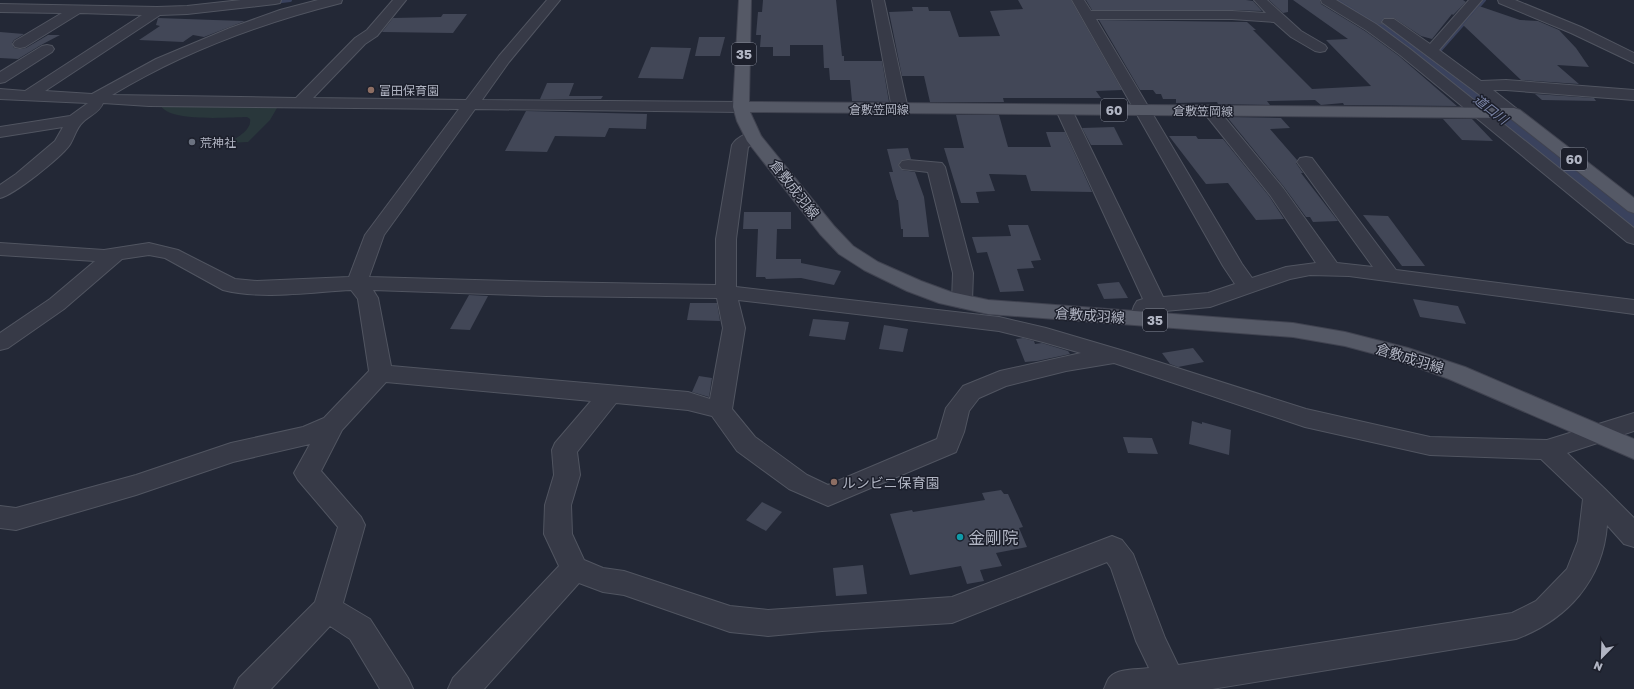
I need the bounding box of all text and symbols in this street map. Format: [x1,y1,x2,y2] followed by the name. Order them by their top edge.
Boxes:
[732,43,756,65] road number: 35
[379,83,439,98] place label: 富田保育園
[366,85,376,95] marker: 富田保育園
[1471,91,1513,129] water label: 道口川
[1101,99,1127,121] road number: 60
[849,102,909,117] street label: 倉敷笠岡線
[1173,103,1233,119] street label: 倉敷笠岡線
[200,135,236,150] place label: 荒神社
[187,137,197,147] marker: 荒神社
[1561,148,1587,170] road number: 60
[767,156,823,222] street label: 倉敷成羽線
[1054,304,1126,326] street label: 倉敷成羽線
[1143,309,1167,331] road number: 35
[1374,340,1446,376] street label: 倉敷成羽線
[842,474,940,491] place label: ルンビニ保育園
[829,477,839,487] marker: ルンビニ保育園
[968,527,1019,548] place label: 金剛院
[955,532,965,542] marker: 金剛院
[1582,637,1622,677] north arrow
[1592,659,1604,674] text: N

